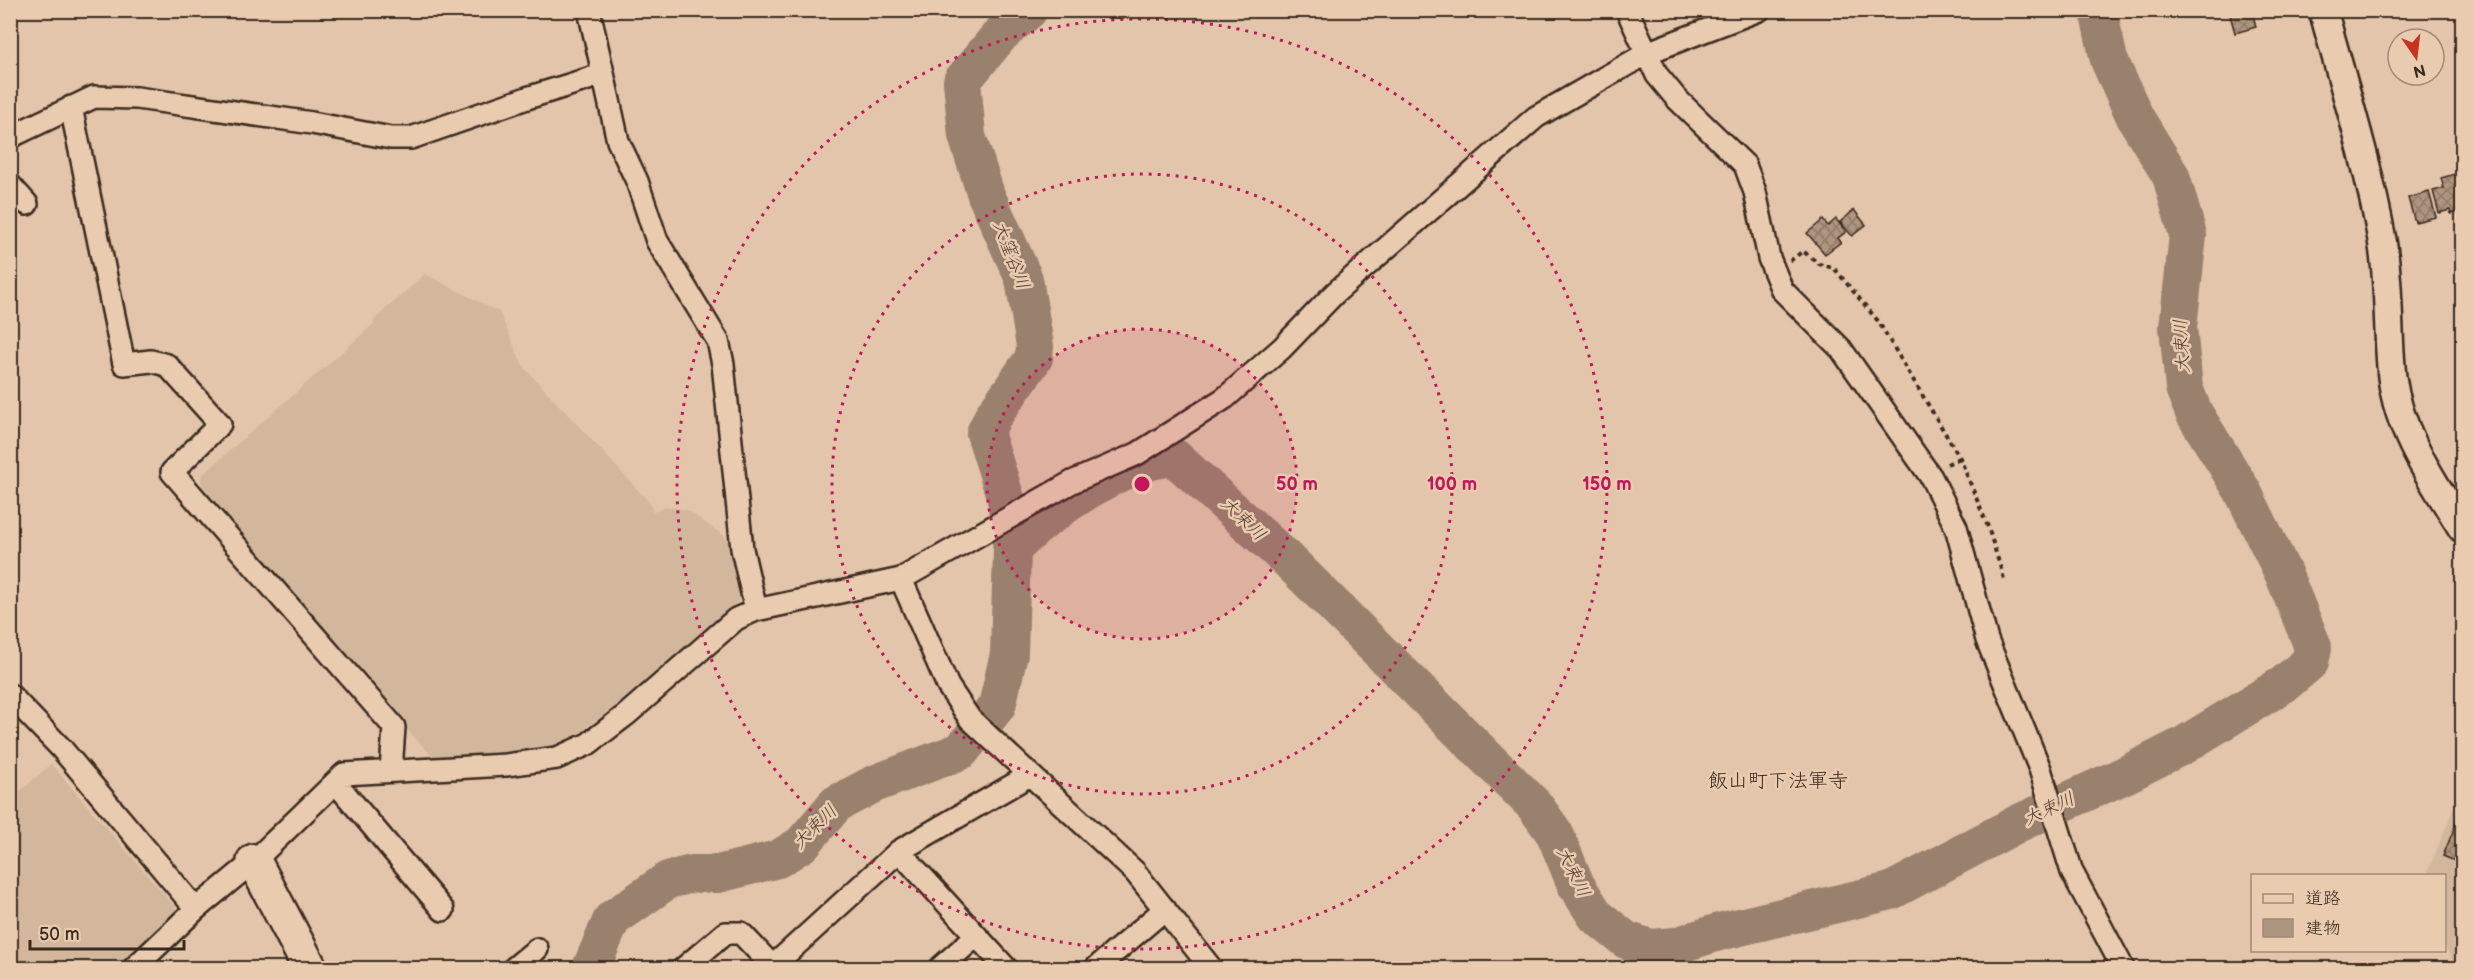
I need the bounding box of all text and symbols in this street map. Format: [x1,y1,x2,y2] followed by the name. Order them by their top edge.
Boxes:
[2386,27,2446,87] north arrow
[2411,59,2427,81] text: N
[988,218,1034,292] water label: 大窪谷川
[2170,318,2194,374] water label: 大束川
[1132,474,1152,494] centre of rings
[1276,474,1318,495] text: 50 m
[1427,474,1477,495] text: 100 m
[1582,474,1632,495] text: 150 m
[1216,493,1270,545] water label: 大束川
[1708,769,1848,793] district label: 飯山町下法軍寺
[2020,788,2078,830] water label: 大束川
[788,800,842,854] water label: 大束川
[1552,843,1594,901] water label: 大束川
[2251,874,2446,952] legend
[2305,888,2341,909] text: 道路
[30,913,184,951] scale bar
[2305,918,2341,939] text: 建物
[39,924,80,945] text: 50 m

